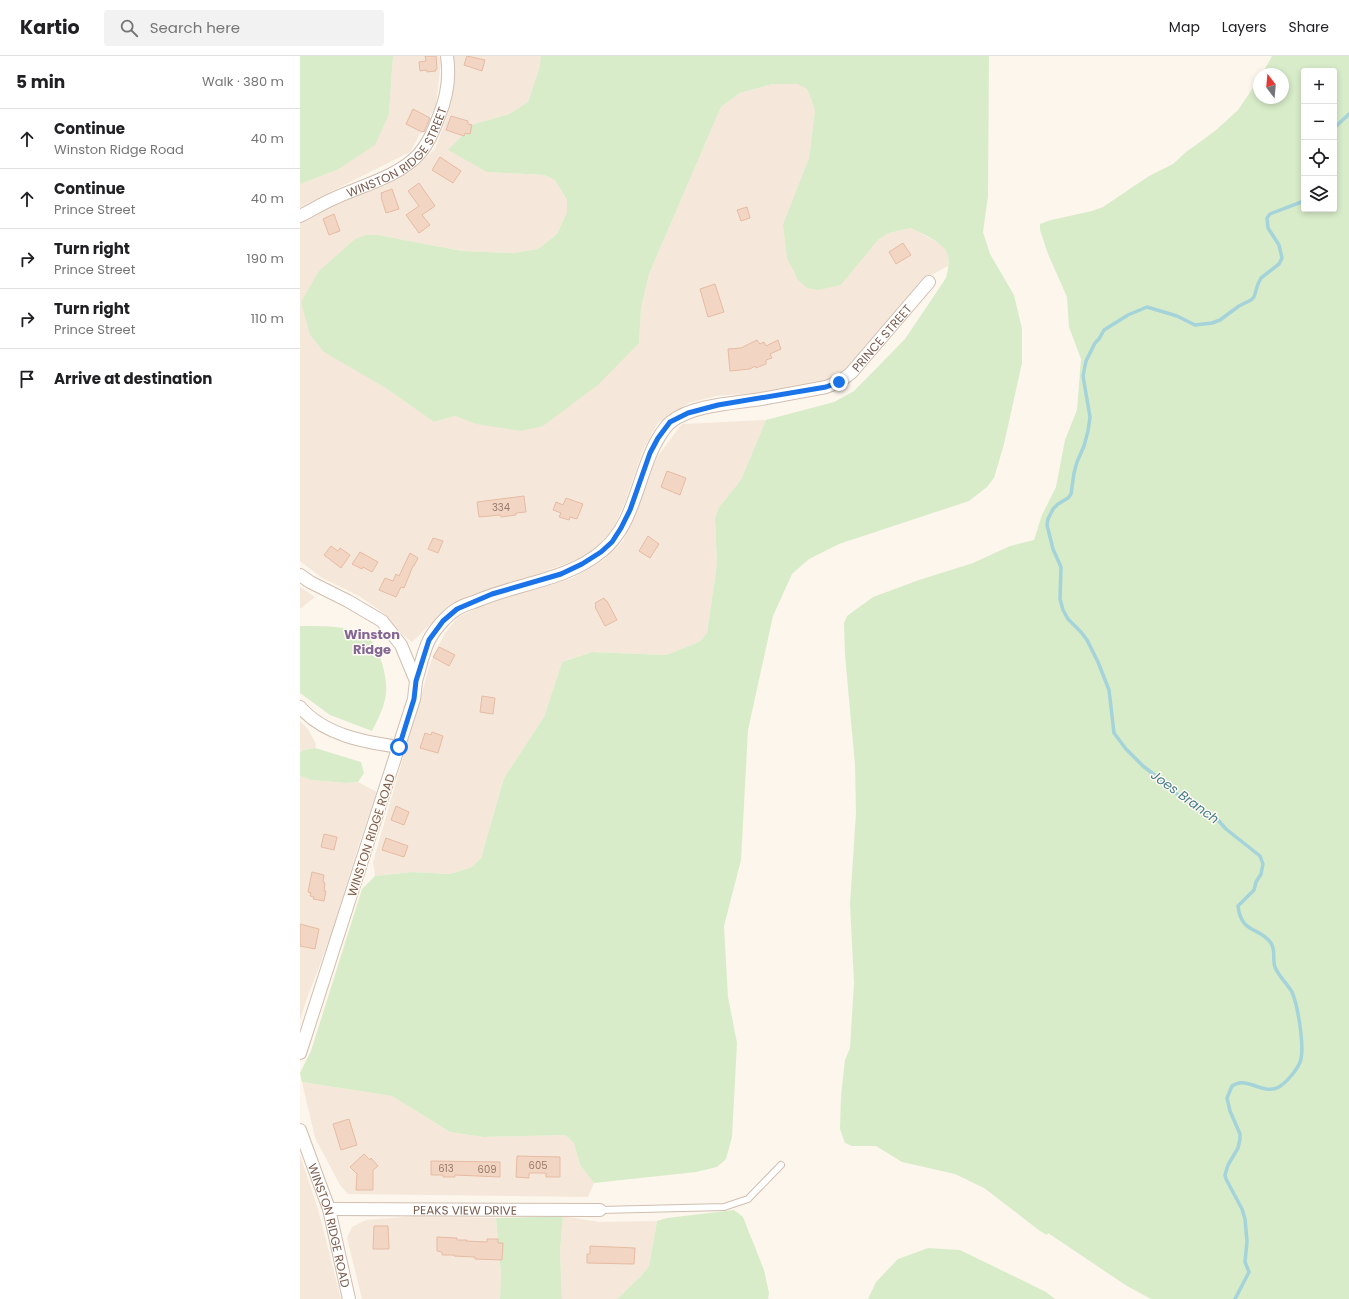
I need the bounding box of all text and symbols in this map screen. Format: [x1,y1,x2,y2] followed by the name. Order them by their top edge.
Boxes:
[104,10,384,46] search box
[20,14,80,41] text: Kartio
[118,17,140,39] icon: search
[150,17,240,38] text: Search here
[1169,17,1200,37] text: Map
[1222,17,1266,37] text: Layers
[1288,17,1329,37] text: Share
[1253,68,1289,104] north arrow
[1301,68,1337,212] map controls
[1301,68,1337,104] button: +
[16,70,65,94] text: 5 min
[202,72,284,91] text: Walk · 380 m
[344,104,450,201] street label: WINSTON RIDGE STREET
[1301,104,1337,140] button: −
[54,118,125,139] text: Continue
[16,128,38,150] icon: ahead
[251,129,284,148] text: 40 m
[54,140,184,159] text: Winston Ridge Road
[1301,140,1337,176] button: locate
[1301,176,1337,212] button: layers
[54,178,125,199] text: Continue
[16,188,38,210] icon: ahead
[251,189,284,208] text: 40 m
[54,200,135,219] text: Prince Street
[54,238,130,259] text: Turn right
[16,248,38,270] icon: right
[247,249,284,268] text: 190 m
[54,260,135,279] text: Prince Street
[54,298,130,319] text: Turn right
[848,300,915,375] street label: PRINCE STREET
[16,308,38,330] icon: right
[251,309,284,328] text: 110 m
[54,320,135,339] text: Prince Street
[16,368,38,390] icon: arrive
[54,368,212,389] text: Arrive at destination
[830,373,848,391] route end
[492,500,510,515] house number: 334
[344,625,400,659] district label: Winston Ridge
[390,738,408,756] route start
[1147,766,1223,828] water label: Joes Branch
[343,771,399,899] street label: WINSTON RIDGE ROAD
[529,1158,547,1173] house number: 605
[304,1161,355,1289] street label: WINSTON RIDGE ROAD
[438,1161,454,1176] house number: 613
[478,1162,496,1177] house number: 609
[413,1201,517,1218] street label: PEAKS VIEW DRIVE

